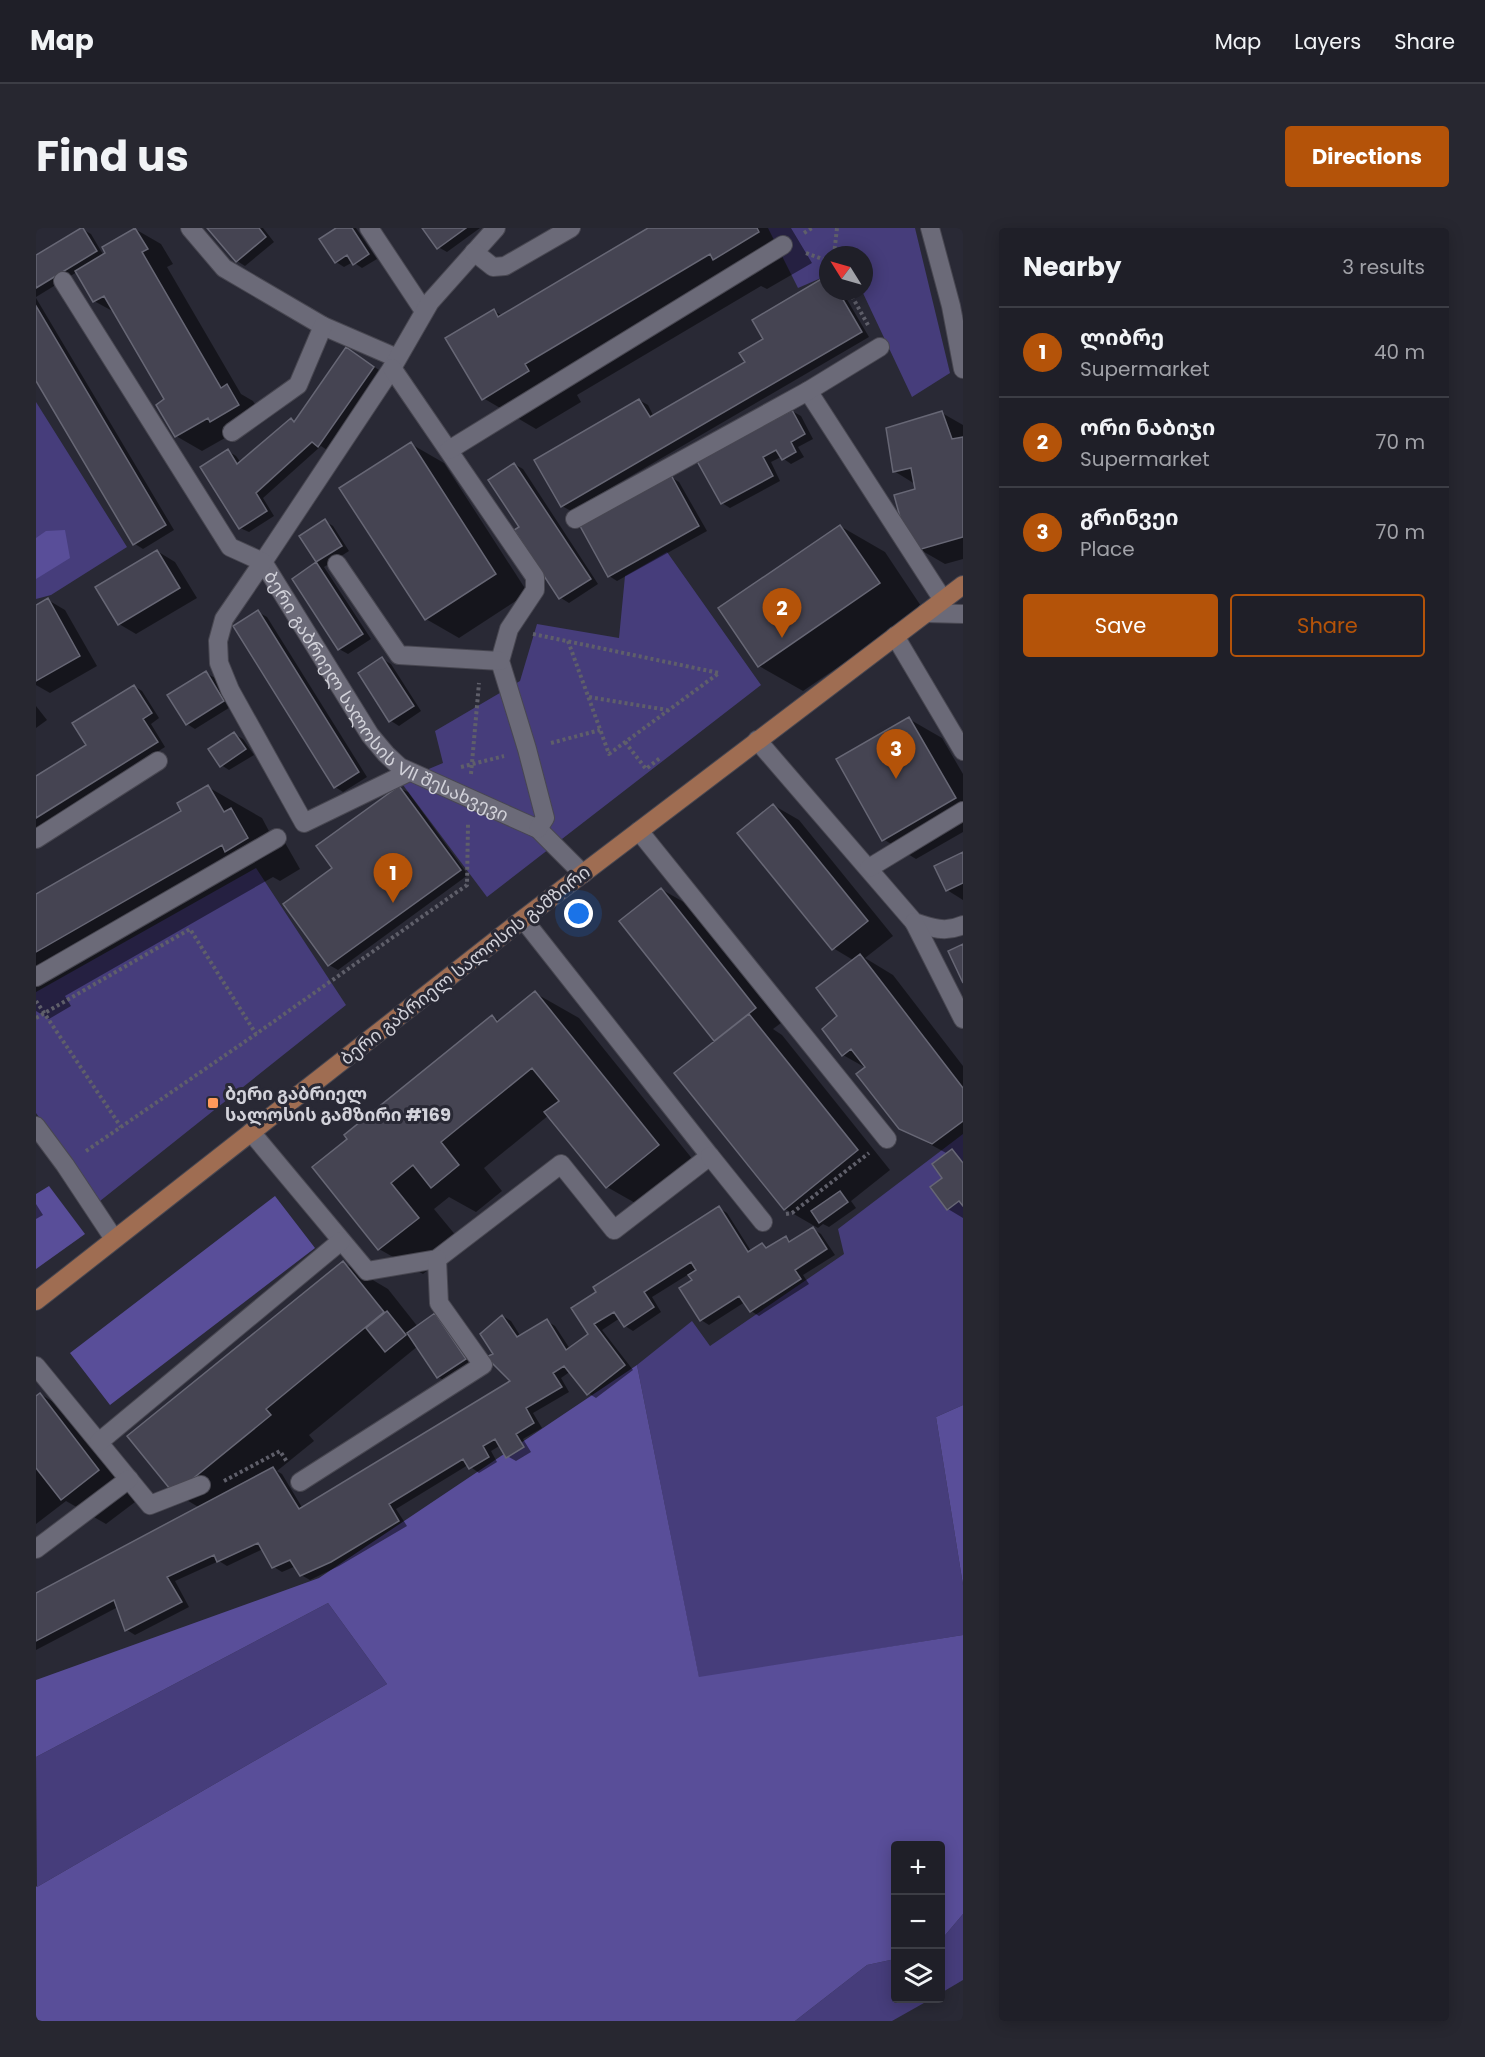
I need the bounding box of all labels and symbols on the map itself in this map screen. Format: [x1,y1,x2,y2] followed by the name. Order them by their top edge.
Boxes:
[819,246,873,300] north arrow
[259,566,513,827] street label: ბერი გაბრიელ სალოსის VII შესახვევი
[762,588,802,638] pin: 2
[876,730,916,779] pin: 3
[374,854,412,903] pin: 1
[335,859,595,1071] street label: ბერი გაბრიელ სალოსის გამზირი
[564,899,593,928] your location
[225,1081,451,1127] place label: ბერი გაბრიელ სალოსის გამზირი #169
[206,1096,220,1110] marker: ბერი გაბრიელ სალოსის გამზირი #169

